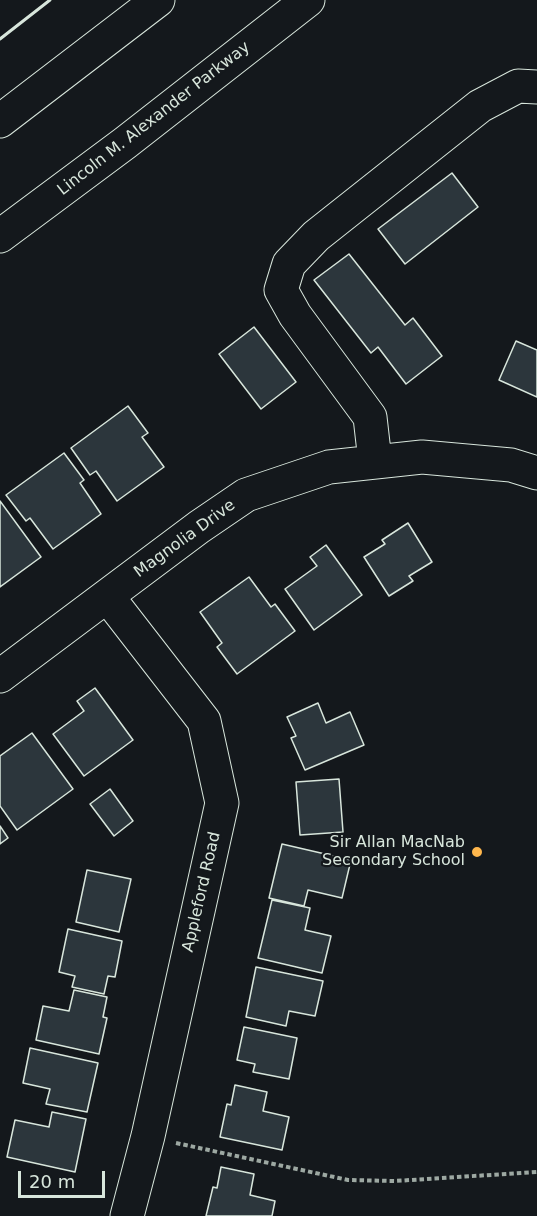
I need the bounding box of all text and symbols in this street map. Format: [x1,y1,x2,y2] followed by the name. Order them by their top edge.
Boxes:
[54,38,254,200] street label: Lincoln M. Alexander Parkway
[131,496,239,582] street label: Magnolia Drive
[179,830,225,954] street label: Appleford Road
[322,833,465,871] place label: Sir Allan MacNab Secondary School
[470,845,484,859] marker: Sir Allan MacNab Secondary School
[21,1159,108,1197] scale bar
[29,1171,75,1192] text: 20 m

